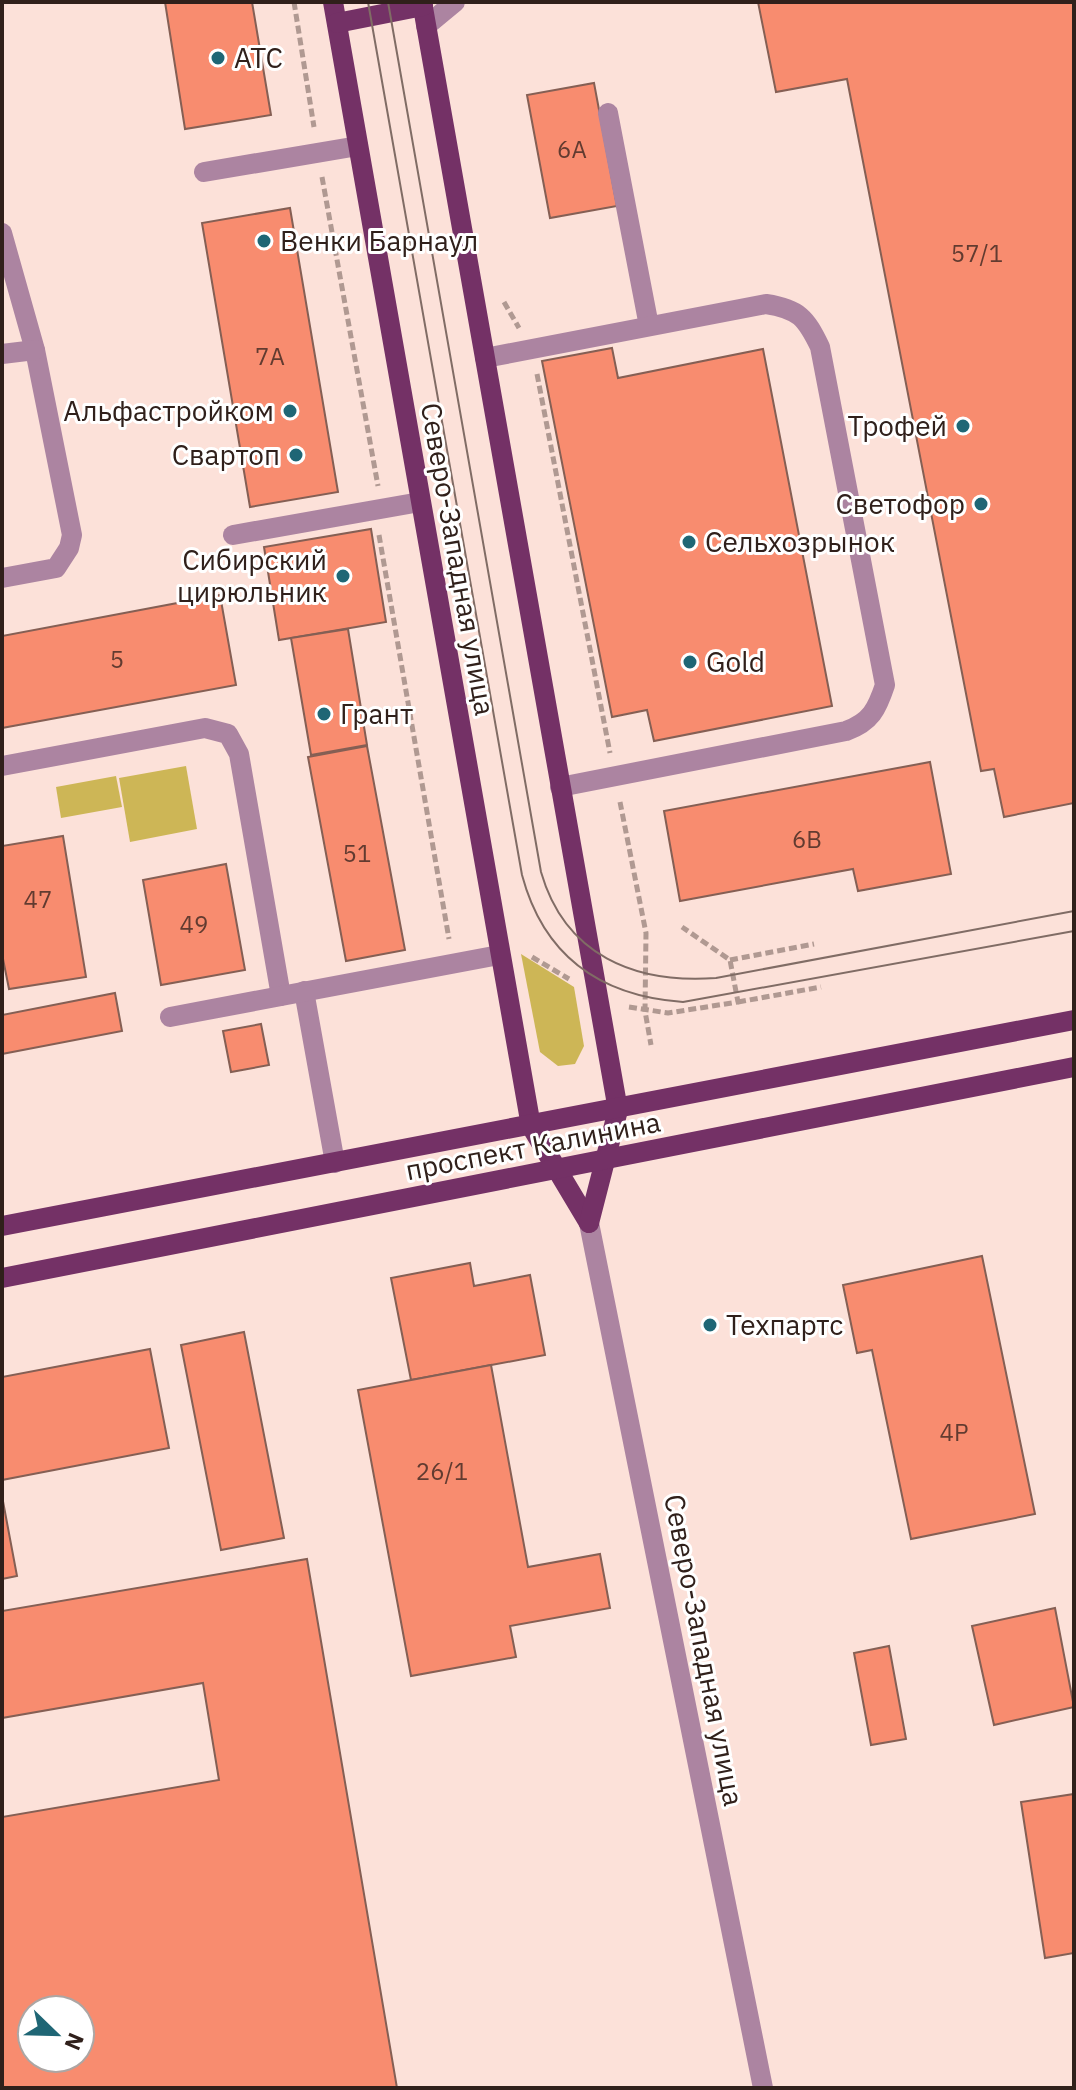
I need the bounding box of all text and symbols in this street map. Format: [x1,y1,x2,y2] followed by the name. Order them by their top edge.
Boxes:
[234,39,283,76] place label: АТС
[209,49,227,67] marker: АТС
[557,133,587,165] house number: 6А
[280,222,478,259] place label: Венки Барнаул
[255,232,273,250] marker: Венки Барнаул
[951,237,1003,269] house number: 57/1
[255,340,285,372] house number: 7А
[63,392,274,429] place label: Альфастройком
[413,400,504,718] street label: Северо-Западная улица
[281,402,299,420] marker: Альфастройком
[847,407,947,444] place label: Трофей
[954,417,972,435] marker: Трофей
[172,436,280,473] place label: Свартоп
[287,446,305,464] marker: Свартоп
[835,485,965,522] place label: Светофор
[972,495,990,513] marker: Светофор
[705,523,895,560] place label: Сельхозрынок
[680,533,698,551] marker: Сельхозрынок
[177,541,327,610] place label: Сибирский цирюльник
[334,567,352,585] marker: Сибирский цирюльник
[110,643,124,675] house number: 5
[706,643,765,680] place label: Gold
[681,653,699,671] marker: Gold
[340,695,413,732] place label: Грант
[315,705,333,723] marker: Грант
[792,823,822,855] house number: 6В
[343,837,371,869] house number: 51
[24,883,52,915] house number: 47
[180,908,208,940] house number: 49
[402,1103,664,1188] street label: проспект Калинина
[726,1306,843,1343] place label: Техпартс
[701,1316,719,1334] marker: Техпартс
[940,1416,968,1448] house number: 4Р
[416,1455,468,1487] house number: 26/1
[656,1491,753,1809] street label: Северо-Западная улица
[16,1994,96,2074] north arrow
[58,2029,91,2055] text: N

